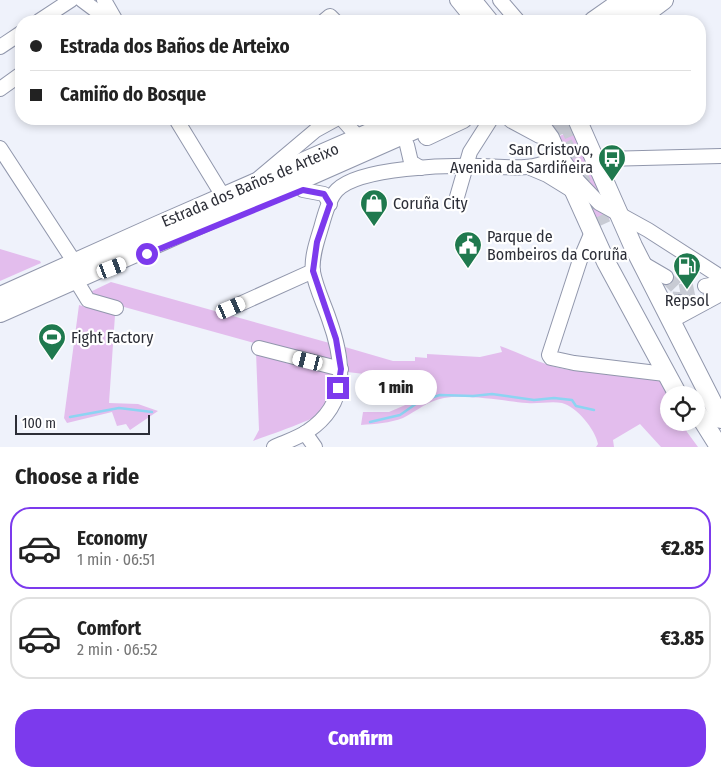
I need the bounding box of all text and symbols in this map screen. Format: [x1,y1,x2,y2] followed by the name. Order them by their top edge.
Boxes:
[60,35,290,58] text: Estrada dos Baños de Arteixo
[60,83,206,106] text: Camiño do Bosque
[159,139,341,231] street label: Estrada dos Baños de Arteixo
[450,140,593,177] place label: San Cristovo, Avenida da Sardiñeira
[597,143,627,182] bus stop icon: San Cristovo, Avenida da Sardiñeira
[359,188,389,227] shop icon: Coruña City
[393,194,469,213] place label: Coruña City
[487,227,628,264] place label: Parque de Bombeiros da Coruña
[453,230,483,269] public building icon: Parque de Bombeiros da Coruña
[136,243,158,265] route start
[672,251,702,290] fuel station icon: Repsol
[95,256,128,280] car
[665,291,709,310] place label: Repsol
[214,295,247,321] car
[37,322,67,361] sports icon: Fight Factory
[71,328,154,347] place label: Fight Factory
[291,350,324,372] car
[356,370,438,406] callout: 1 min
[327,377,349,399] route end
[379,378,413,397] text: 1 min
[660,386,705,431] map controls
[660,386,705,431] button: locate
[15,412,150,435] scale bar
[22,415,56,432] text: 100 m
[15,463,139,490] text: Choose a ride
[17,526,62,571] icon: car
[77,527,147,550] text: Economy
[661,537,704,560] text: €2.85
[77,550,155,569] text: 1 min · 06:51
[17,616,62,661] icon: car
[77,617,141,640] text: Comfort
[661,627,704,650] text: €3.85
[77,640,157,659] text: 2 min · 06:52
[15,709,706,767] button: Confirm

